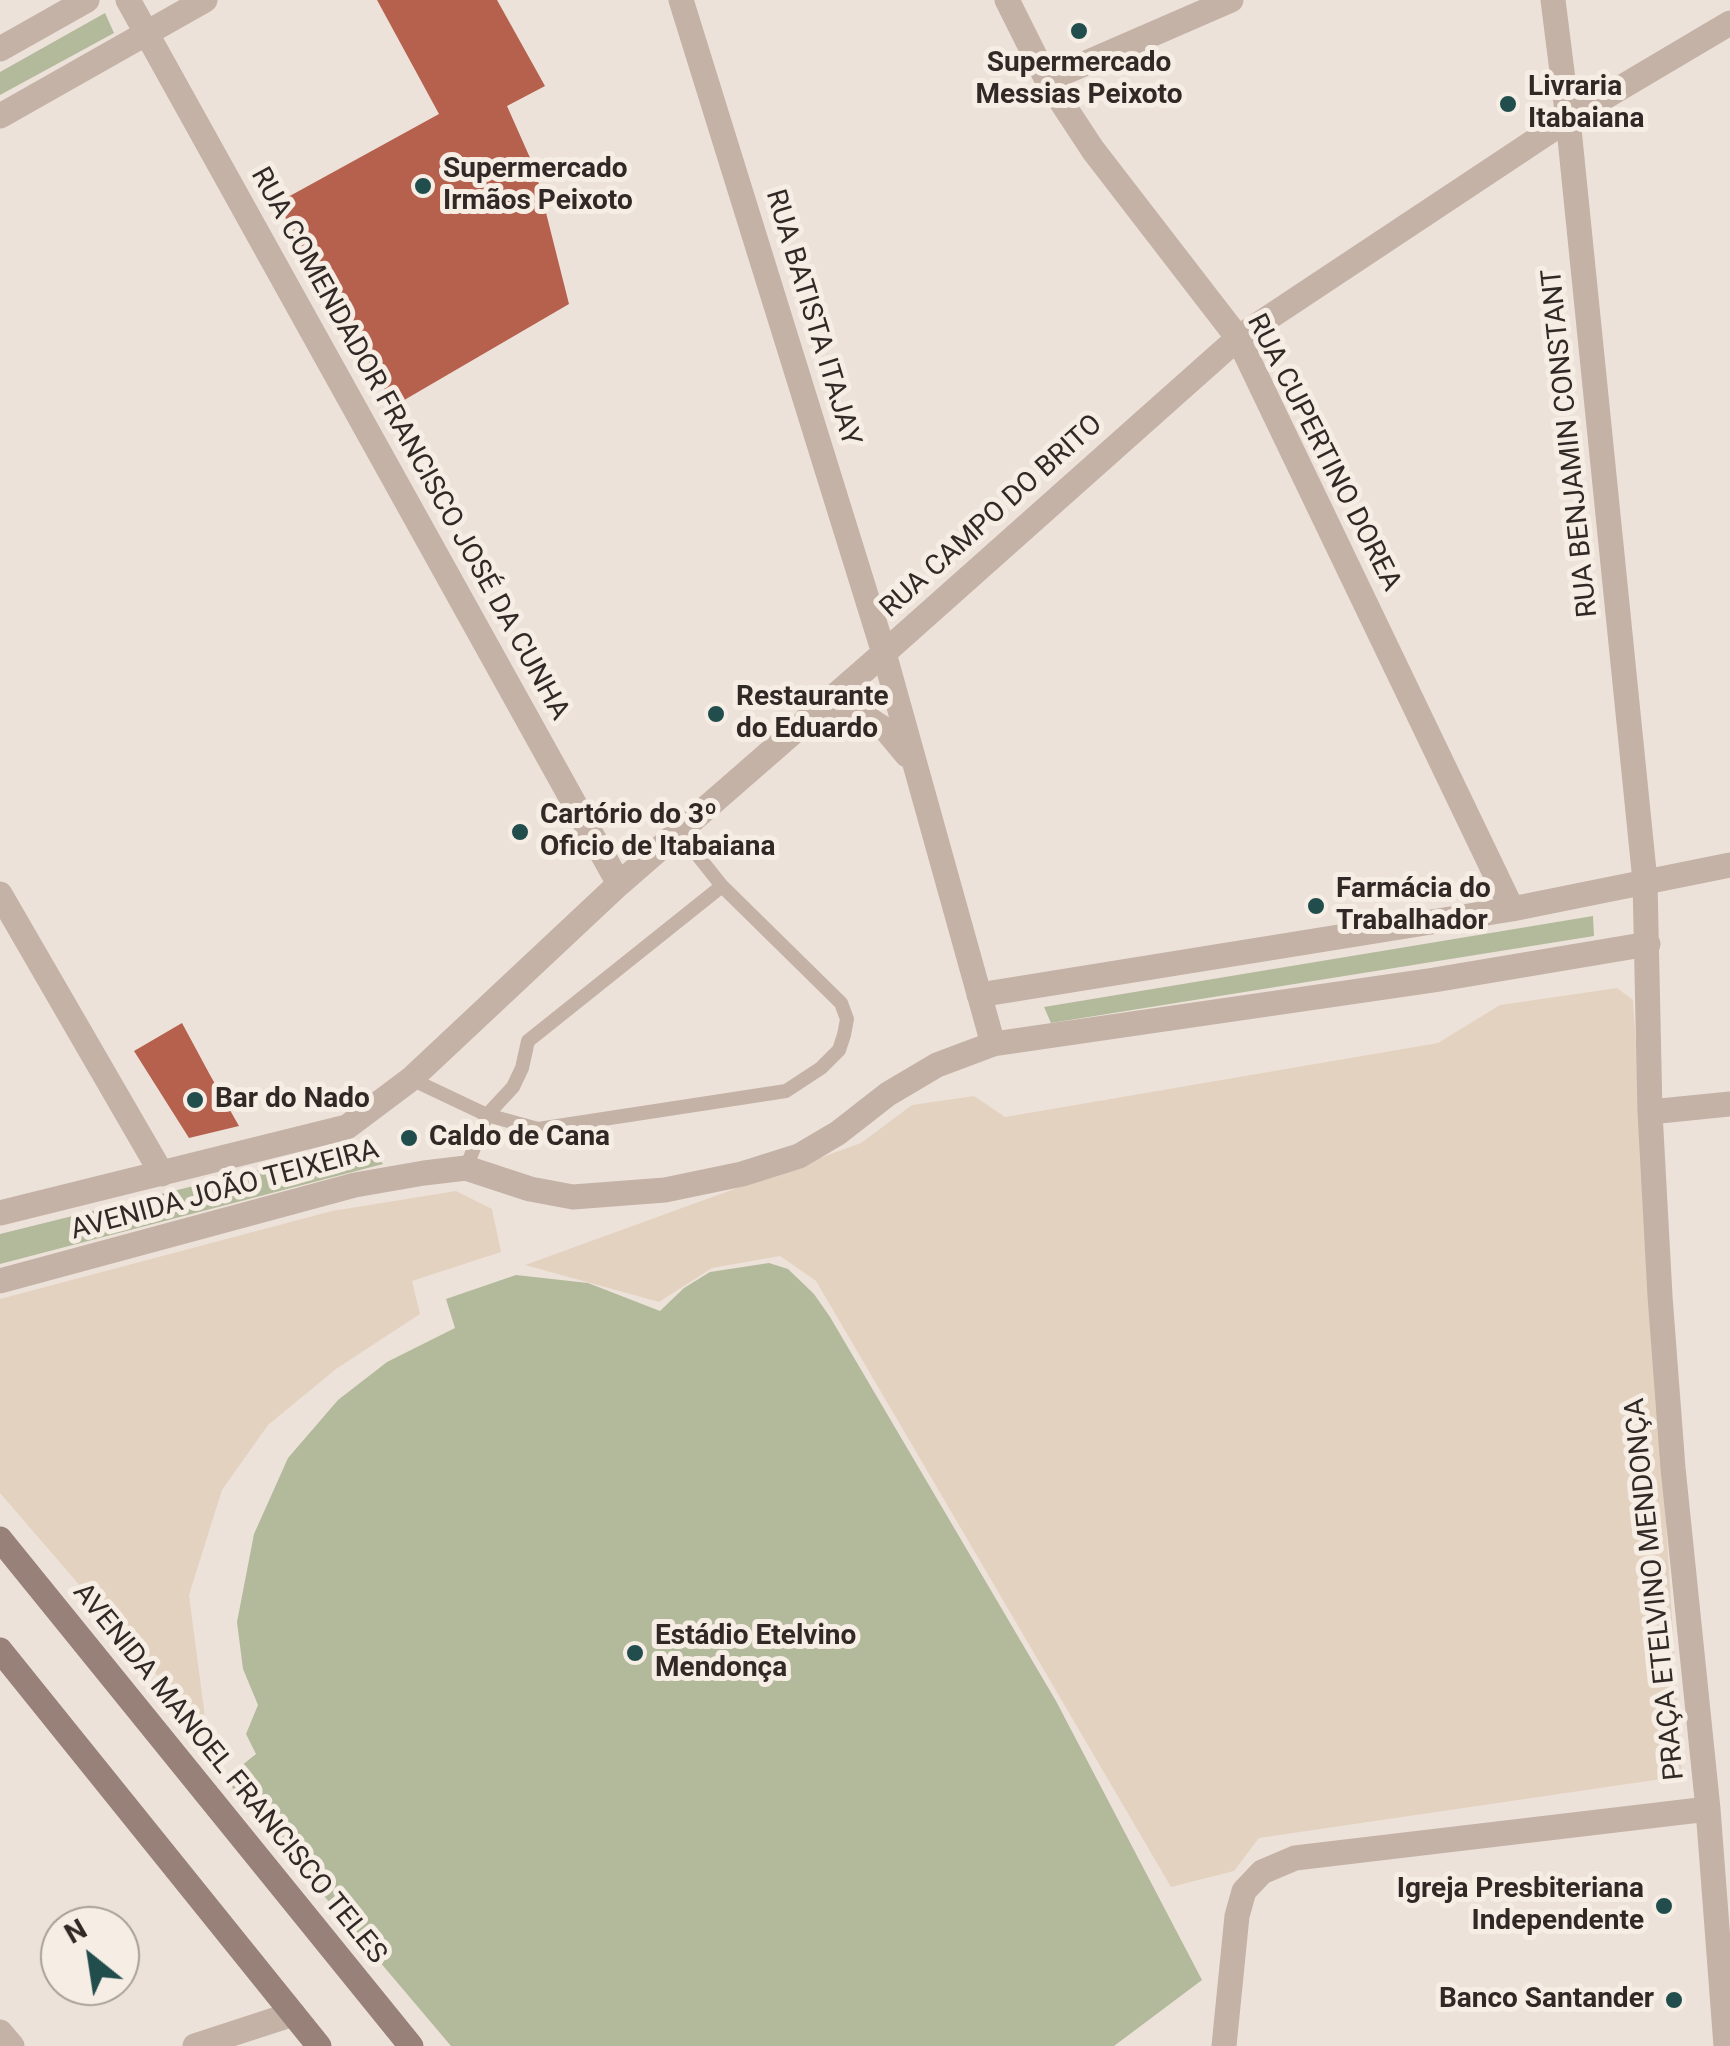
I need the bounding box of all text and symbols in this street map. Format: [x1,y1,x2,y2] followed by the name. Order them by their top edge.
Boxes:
[1068,20,1090,42] marker: Supermercado Messias Peixoto
[975,47,1183,113] place label: Supermercado Messias Peixoto
[1528,71,1644,137] place label: Livraria Itabaiana
[1497,93,1519,115] marker: Livraria Itabaiana
[443,153,633,219] place label: Supermercado Irmãos Peixoto
[242,162,576,726] street label: RUA COMENDADOR FRANCISCO JOSÉ DA CUNHA
[412,175,434,197] marker: Supermercado Irmãos Peixoto
[757,186,867,450] street label: RUA BATISTA ITAJAY
[1536,267,1606,619] street label: RUA BENJAMIN CONSTANT
[1239,309,1407,597] street label: RUA CUPERTINO DOREA
[874,408,1110,626] street label: RUA CAMPO DO BRITO
[736,681,889,747] place label: Restaurante do Eduardo
[705,703,727,725] marker: Restaurante do Eduardo
[540,799,775,865] place label: Cartório do 3º Oficio de Itabaiana
[509,821,531,843] marker: Cartório do 3º Oficio de Itabaiana
[1336,873,1491,939] place label: Farmácia do Trabalhador
[1305,895,1327,917] marker: Farmácia do Trabalhador
[215,1083,370,1117] place label: Bar do Nado
[184,1089,206,1111] marker: Bar do Nado
[429,1121,610,1155] place label: Caldo de Cana
[398,1127,420,1149] marker: Caldo de Cana
[67,1134,383,1248] street label: AVENIDA JOÃO TEIXEIRA
[1619,1396,1693,1782] street label: PRAÇA ETELVINO MENDONÇA
[65,1577,393,1971] street label: AVENIDA MANOEL FRANCISCO TELES
[655,1620,856,1686] place label: Estádio Etelvino Mendonça
[624,1642,646,1664] marker: Estádio Etelvino Mendonça
[1397,1873,1644,1939] place label: Igreja Presbiteriana Independente
[1653,1895,1675,1917] marker: Igreja Presbiteriana Independente
[40,1906,140,2006] north arrow
[1439,1983,1654,2017] place label: Banco Santander
[1663,1989,1685,2011] marker: Banco Santander

